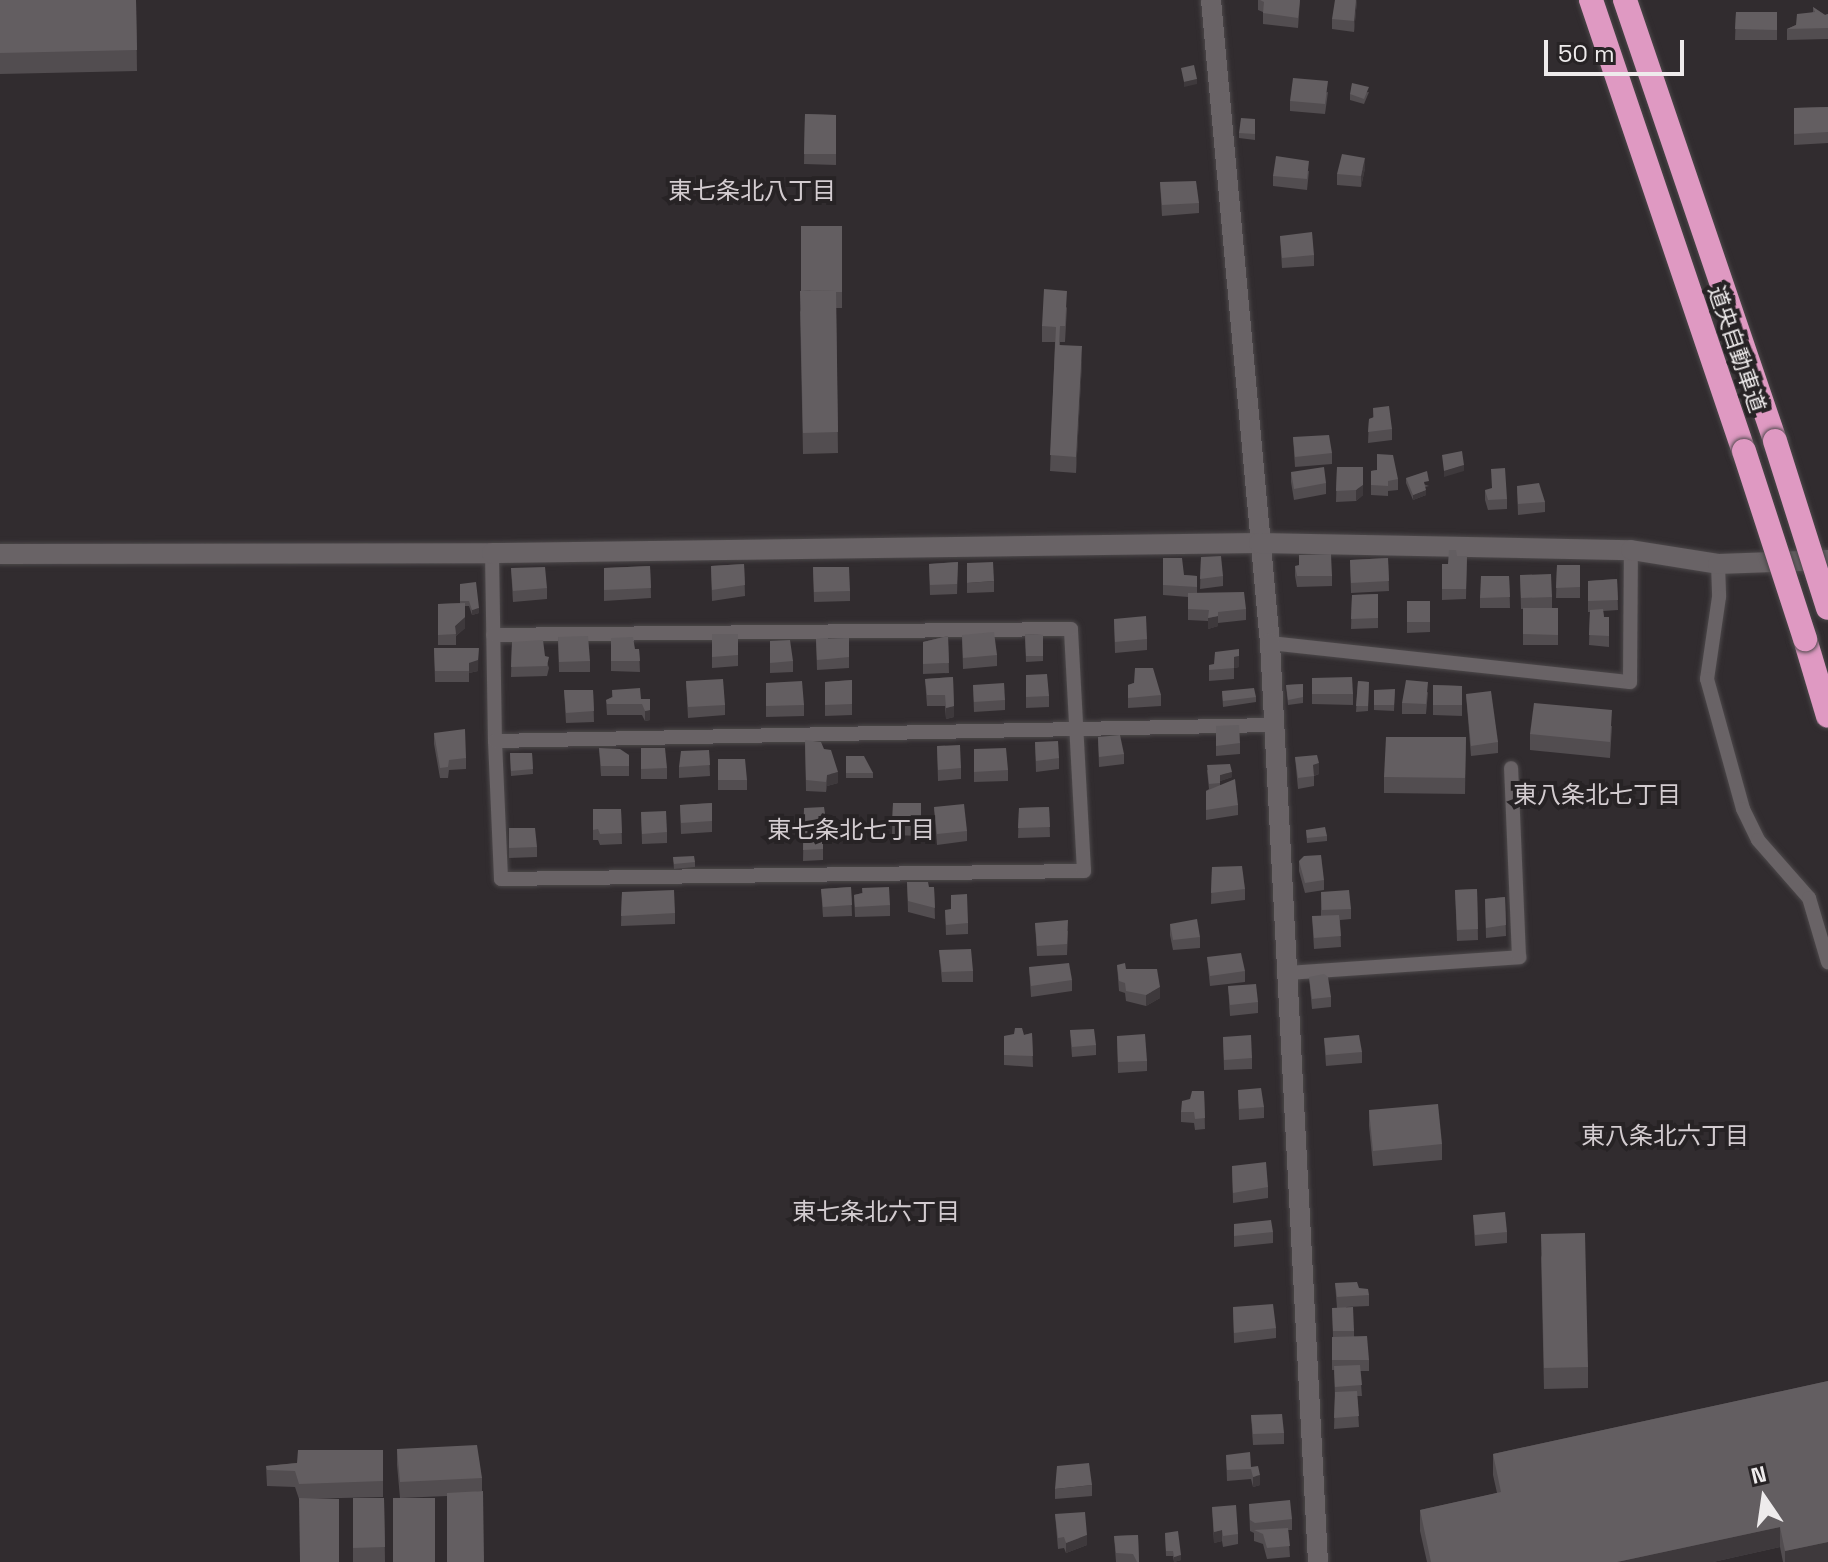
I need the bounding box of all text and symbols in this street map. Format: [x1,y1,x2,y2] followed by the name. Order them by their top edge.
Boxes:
[1548,24,1688,74] scale bar
[1558,38,1615,69] text: 50 m
[668,177,836,205] district label: 東七条北八丁目
[1703,282,1771,416] street label: 道央自動車道
[1513,781,1681,809] district label: 東八条北七丁目
[767,816,935,844] district label: 東七条北七丁目
[1581,1122,1749,1150] district label: 東八条北六丁目
[792,1198,960,1226] district label: 東七条北六丁目
[1724,1458,1804,1538] north arrow
[1748,1459,1769,1490] text: N

